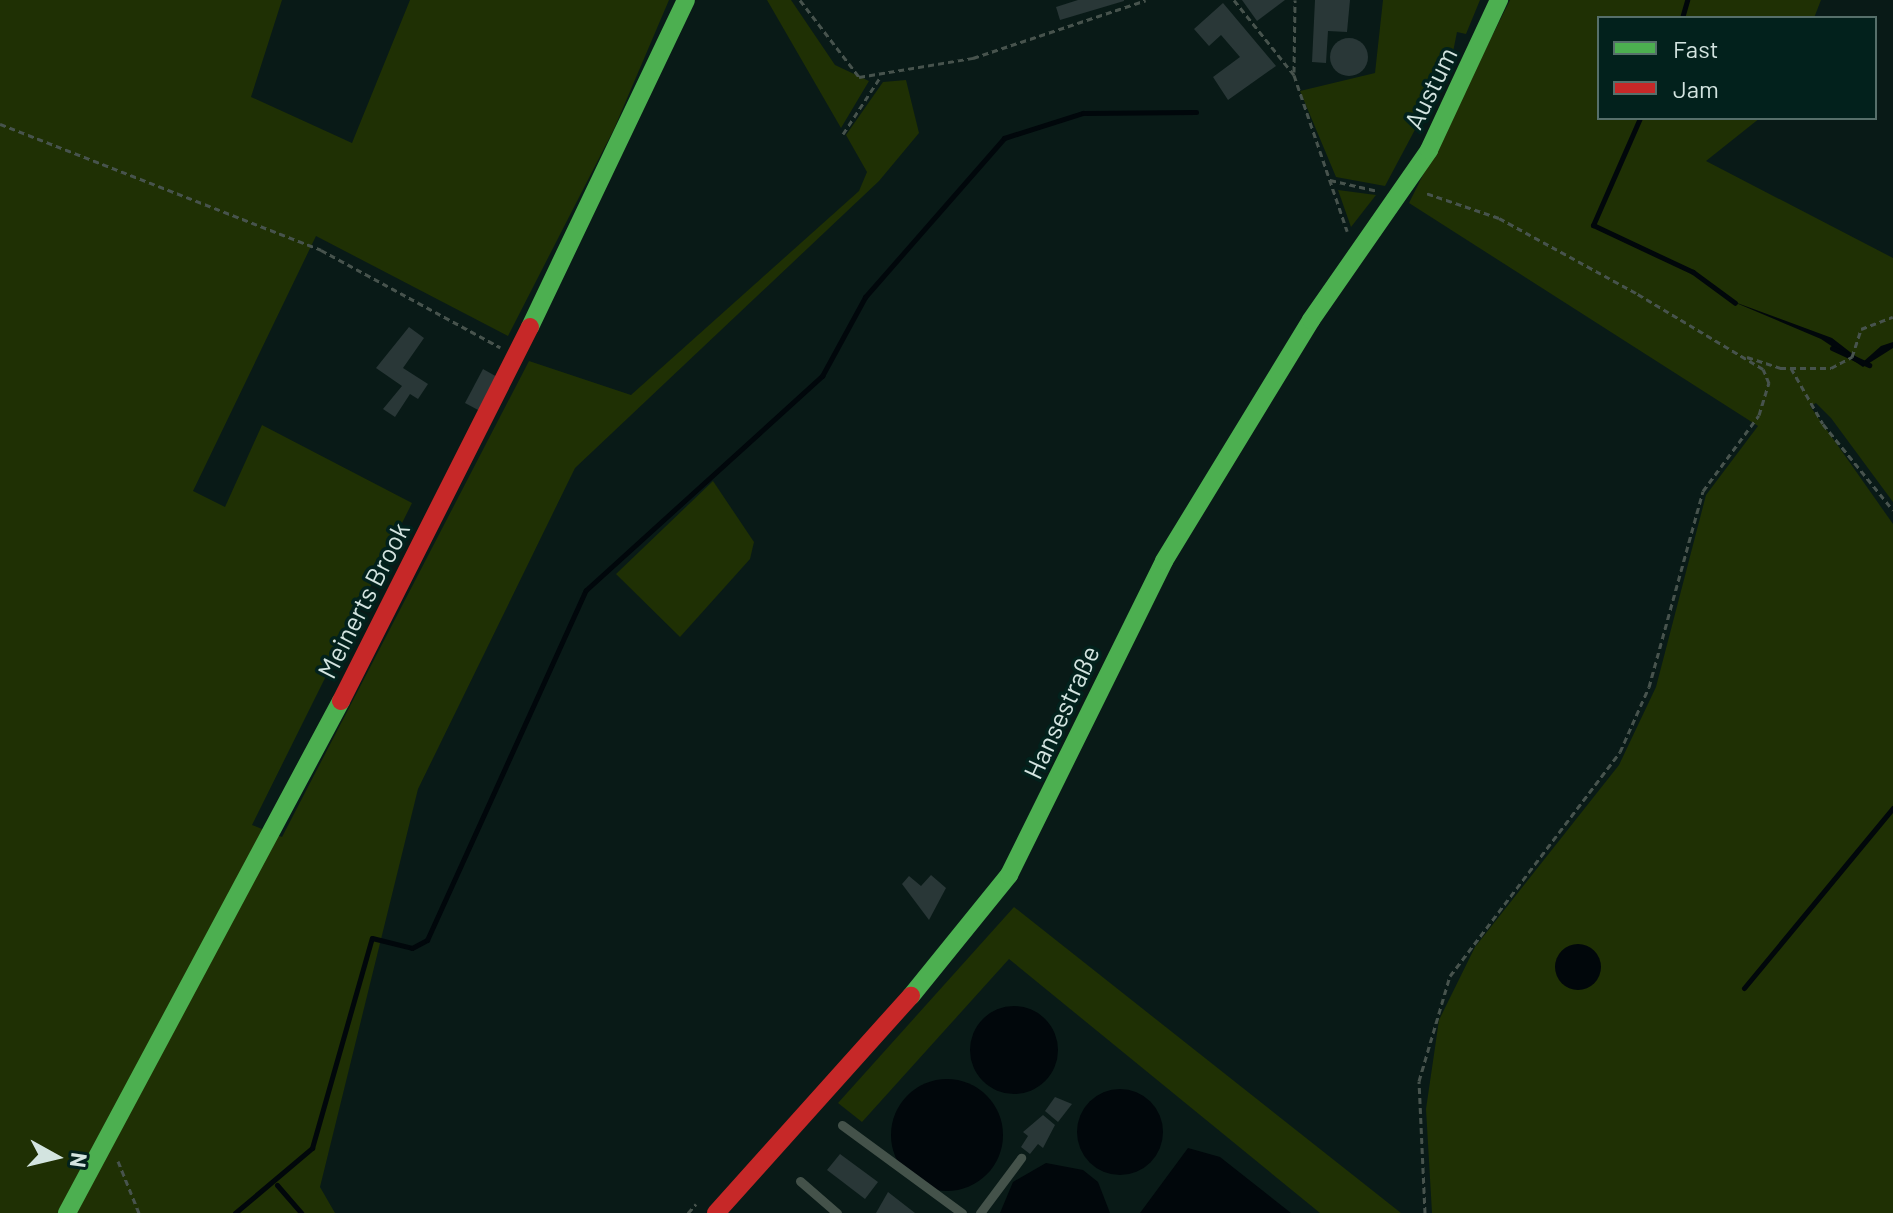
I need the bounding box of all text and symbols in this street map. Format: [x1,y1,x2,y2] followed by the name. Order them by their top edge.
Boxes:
[1597,16,1877,120] legend
[1673,34,1718,63] text: Fast
[1397,42,1463,134] street label: Austum
[1673,74,1719,103] text: Jam
[310,517,416,683] street label: Meinerts Brook
[1017,640,1105,784] street label: Hansestraße
[16,1117,96,1197] north arrow
[66,1151,94,1169] text: N

